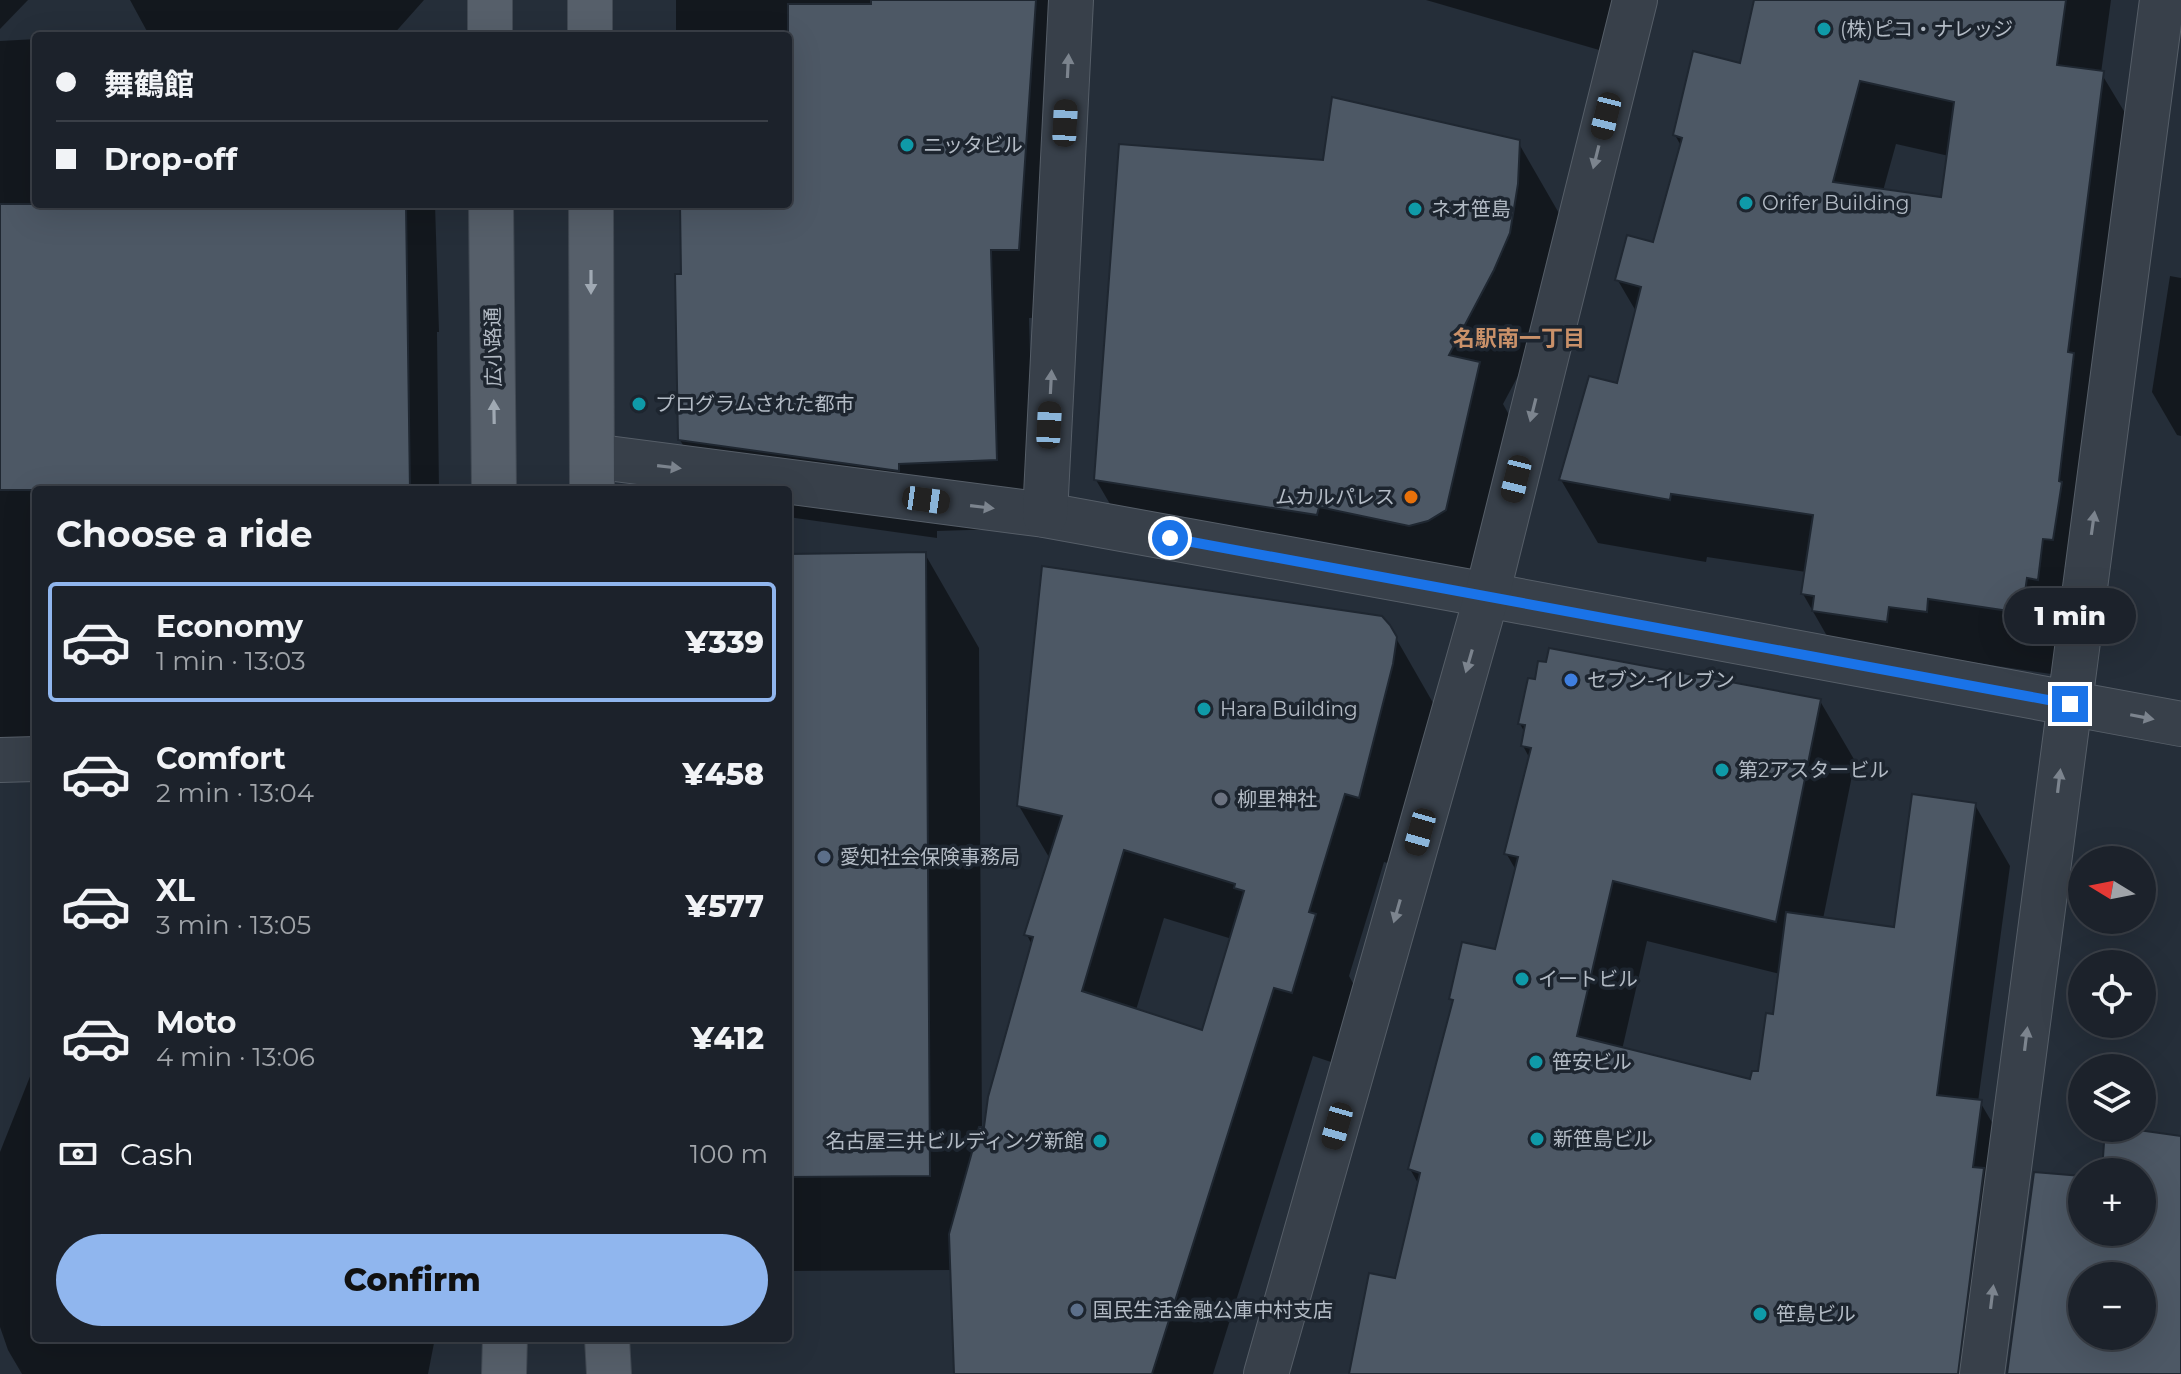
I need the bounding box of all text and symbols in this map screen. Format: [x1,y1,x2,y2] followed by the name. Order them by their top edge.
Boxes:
[1840,17,2013,41] place label: (株)ピコ・ナレッジ
[1815,20,1833,38] marker: (株)ピコ・ナレッジ
[1061,53,1074,78] one-way arrow
[104,66,194,103] text: 舞鶴館
[1589,90,1623,142] car
[1052,98,1078,148] car
[923,133,1023,157] place label: ニッタビル
[898,136,916,154] marker: ニッタビル
[104,141,237,178] text: Drop-off
[1589,145,1602,170] one-way arrow
[1762,191,1909,215] place label: Orifer Building
[1737,194,1755,212] marker: Orifer Building
[1431,197,1511,221] place label: ネオ笹島
[1406,200,1424,218] marker: ネオ笹島
[585,270,597,295] one-way arrow
[480,307,506,387] street label: 広小路通
[1453,325,1585,352] district label: 名駅南一丁目
[1045,369,1058,394] one-way arrow
[655,392,854,416] place label: プログラムされた都市
[630,395,648,413] marker: プログラムされた都市
[1527,397,1539,422] one-way arrow
[487,399,500,424] one-way arrow
[1036,400,1062,450] car
[1499,453,1533,505] car
[657,461,682,474] one-way arrow
[901,485,951,515] car
[1275,485,1395,509] place label: ムカルパレス
[1402,488,1420,506] marker: ムカルパレス
[970,501,995,514] one-way arrow
[2087,510,2100,535] one-way arrow
[56,512,313,556] text: Choose a ride
[1152,520,1188,556] route start
[2004,588,2136,644] callout: 1 min
[2034,600,2106,632] text: 1 min
[60,606,132,678] icon: car
[156,608,303,645] text: Economy
[686,624,764,661] text: ¥339
[156,645,306,677] text: 1 min · 13:03
[1462,649,1474,674] one-way arrow
[1587,668,1735,692] place label: セブン-イレブン
[1562,671,1580,689] marker: セブン-イレブン
[2052,686,2088,722] route end
[1220,697,1358,721] place label: Hara Building
[1195,700,1213,718] marker: Hara Building
[2130,711,2155,723] one-way arrow
[60,738,132,810] icon: car
[156,740,286,777] text: Comfort
[682,756,764,793] text: ¥458
[1738,758,1889,782] place label: 第2アスタービル
[1713,761,1731,779] marker: 第2アスタービル
[2053,768,2066,793] one-way arrow
[156,777,314,809] text: 2 min · 13:04
[1237,787,1317,811] place label: 柳里神社
[1212,790,1230,808] marker: 柳里神社
[1402,806,1438,858] car
[840,845,1020,869] place label: 愛知社会保険事務局
[2068,846,2156,934] north arrow
[2068,846,2156,1350] map controls
[815,848,833,866] marker: 愛知社会保険事務局
[60,870,132,942] icon: car
[156,872,195,909] text: XL
[686,888,764,925] text: ¥577
[1391,899,1403,924] one-way arrow
[156,909,311,941] text: 3 min · 13:05
[2068,950,2156,1038] button: locate
[1538,967,1638,991] place label: イートビル
[1513,970,1531,988] marker: イートビル
[60,1002,132,1074] icon: car
[156,1004,237,1041] text: Moto
[691,1020,764,1057] text: ¥412
[2019,1026,2032,1051] one-way arrow
[156,1041,315,1073] text: 4 min · 13:06
[1552,1050,1632,1074] place label: 笹安ビル
[1527,1053,1545,1071] marker: 笹安ビル
[2068,1054,2156,1142] button: layers
[1319,1100,1355,1152] car
[1553,1127,1653,1151] place label: 新笹島ビル
[825,1129,1084,1153] place label: 名古屋三井ビルディング新館
[1528,1130,1546,1148] marker: 新笹島ビル
[56,1132,100,1176] icon: cash
[1091,1132,1109,1150] marker: 名古屋三井ビルディング新館
[120,1136,194,1173] text: Cash
[690,1138,768,1170] text: 100 m
[2068,1158,2156,1246] button: +
[56,1234,768,1326] button: Confirm
[2068,1262,2156,1350] button: −
[1986,1284,1999,1309] one-way arrow
[1093,1298,1333,1322] place label: 国民生活金融公庫中村支店
[1068,1301,1086,1319] marker: 国民生活金融公庫中村支店
[1776,1302,1856,1326] place label: 笹島ビル
[1751,1305,1769,1323] marker: 笹島ビル

